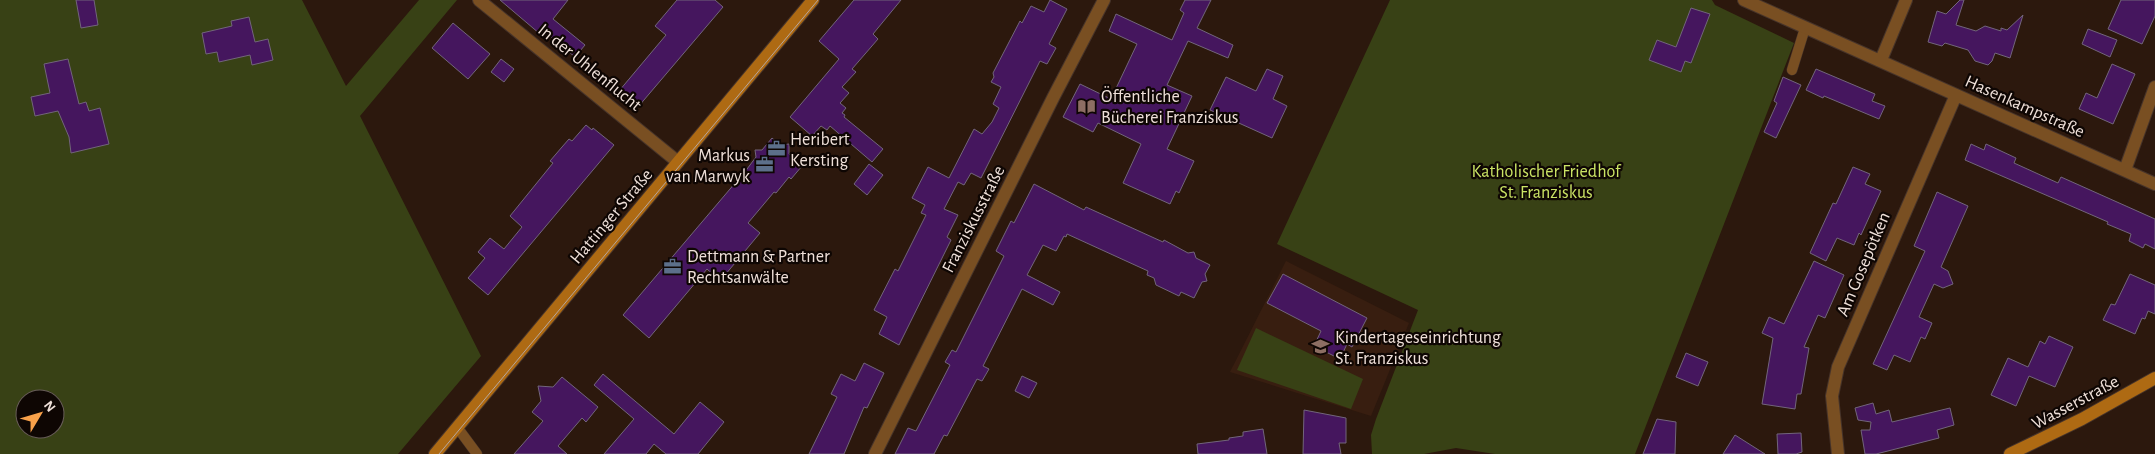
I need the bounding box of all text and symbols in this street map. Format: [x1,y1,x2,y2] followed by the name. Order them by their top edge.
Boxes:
[534,21,645,115] street label: In der Uhlenflucht
[1962,73,2087,141] street label: Hasenkampstraße
[1101,86,1239,127] place label: Öffentliche Bücherei Franziskus
[1077,96,1097,116] library icon: Öffentliche Bücherei Franziskus
[790,131,850,170] place label: Heribert Kersting
[766,139,786,159] office icon: Heribert Kersting
[666,147,751,186] place label: Markus van Marwyk
[754,155,774,175] office icon: Markus van Marwyk
[939,163,1009,276] street label: Franziskusstraße
[1472,163,1622,202] park label: Katholischer Friedhof St. Franziskus
[567,166,656,268] street label: Hattinger Straße
[1834,210,1894,319] street label: Am Gosepötken
[687,248,830,287] place label: Dettmann & Partner Rechtsanwälte
[663,256,683,276] office icon: Dettmann & Partner Rechtsanwälte
[1335,329,1501,368] place label: Kindertageseinrichtung St. Franziskus
[1311,337,1331,357] school or university icon: Kindertageseinrichtung St. Franziskus
[2029,373,2122,433] street label: Wasserstraße
[15,389,65,439] north arrow
[41,398,58,415] text: N

